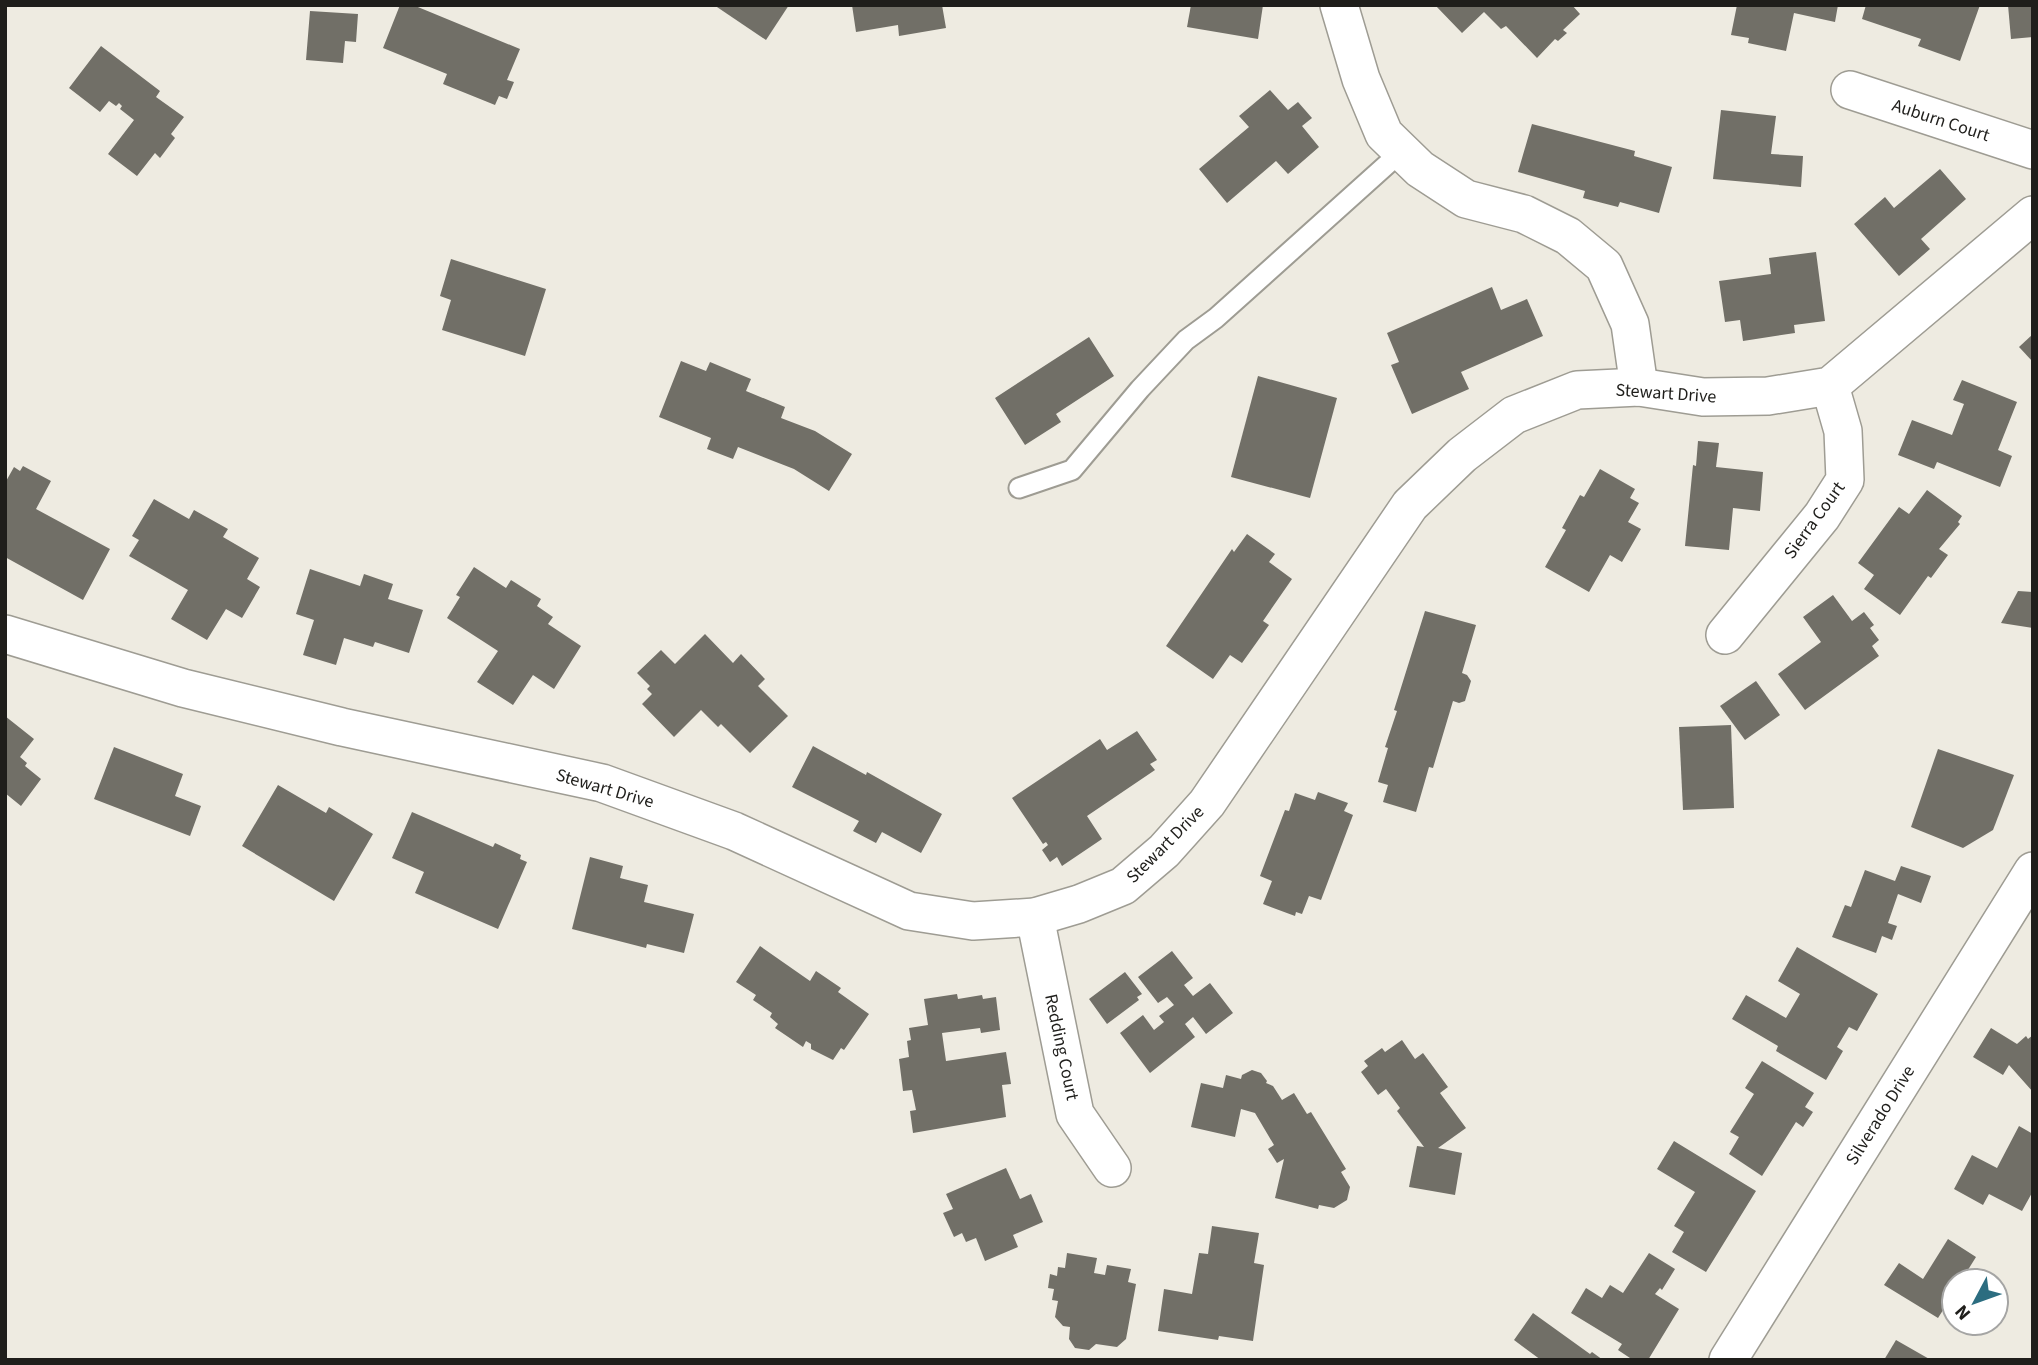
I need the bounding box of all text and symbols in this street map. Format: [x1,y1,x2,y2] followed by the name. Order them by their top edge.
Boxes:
[1889,93,1993,148] street label: Auburn Court
[1615,378,1717,409] street label: Stewart Drive
[1778,477,1851,564] street label: Sierra Court
[553,763,657,814] street label: Stewart Drive
[1121,800,1210,889] street label: Stewart Drive
[1038,992,1085,1103] street label: Redding Court
[1840,1061,1921,1170] street label: Silverado Drive
[1940,1267,2010,1337] north arrow
[1949,1299,1978,1326] text: N

